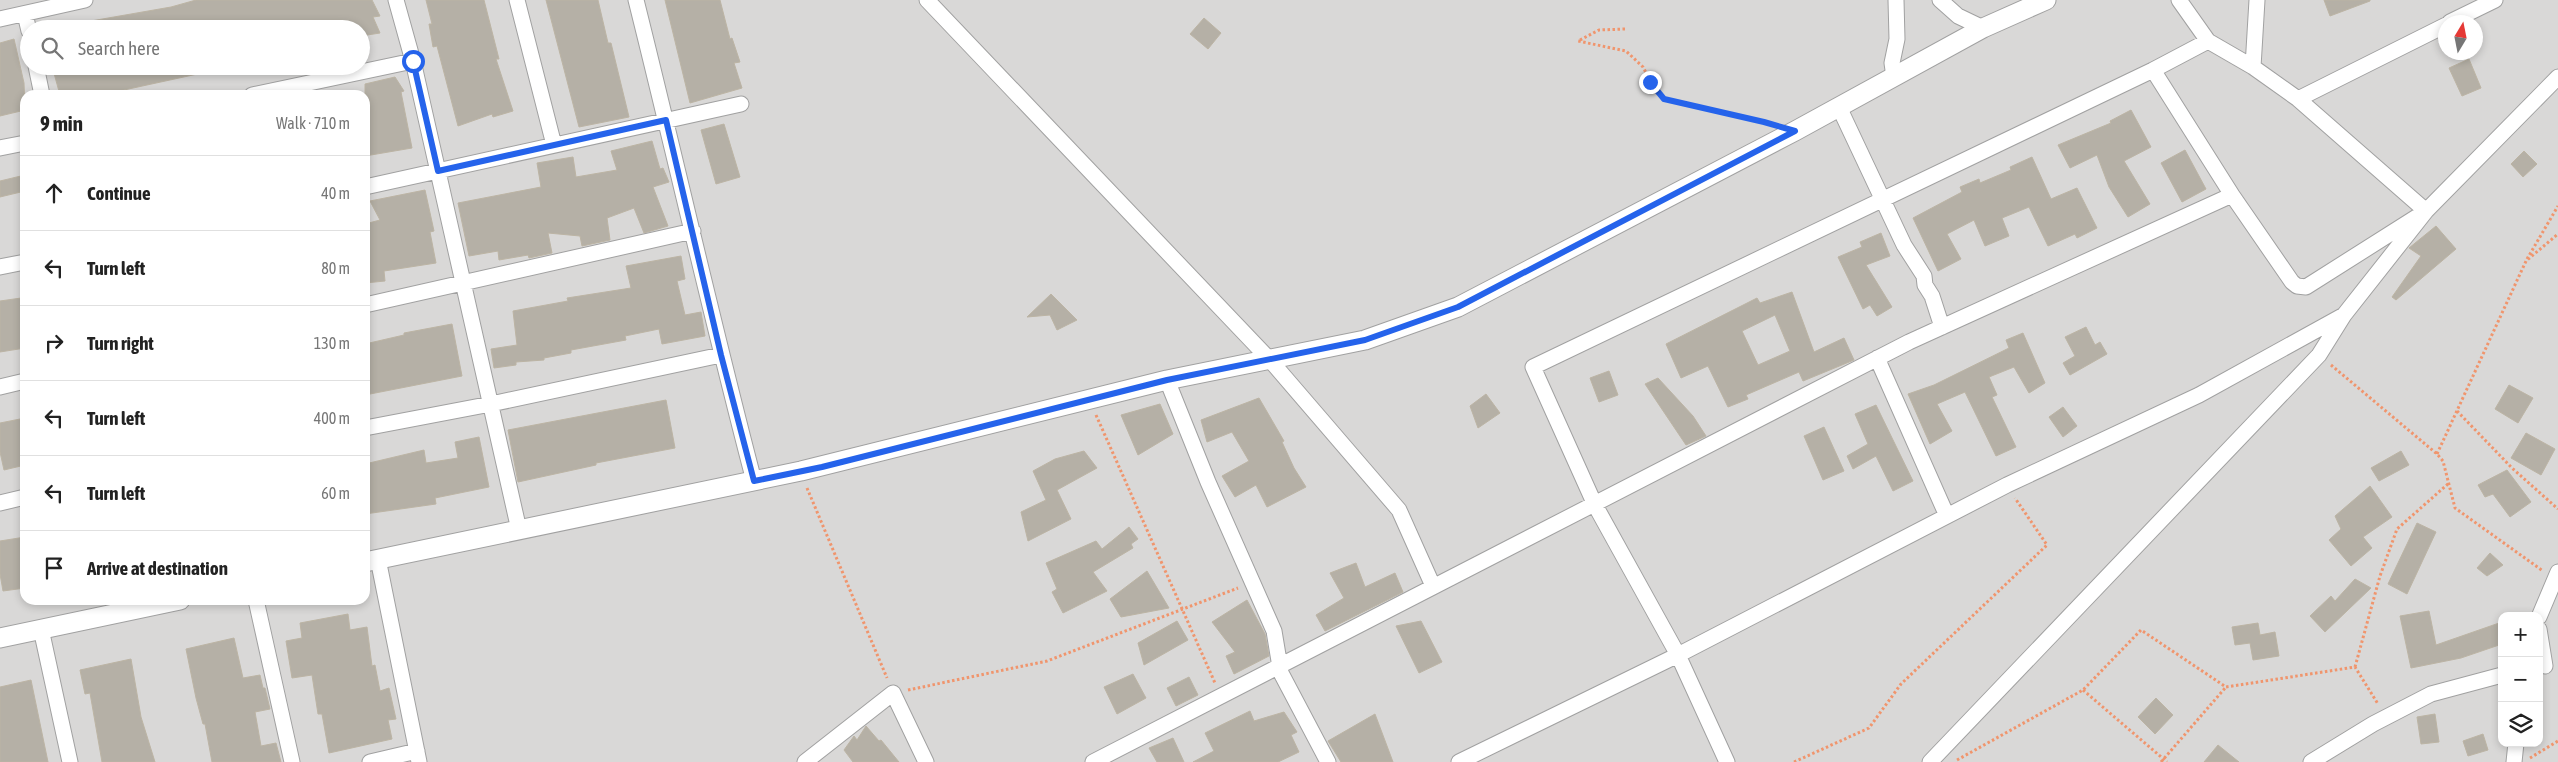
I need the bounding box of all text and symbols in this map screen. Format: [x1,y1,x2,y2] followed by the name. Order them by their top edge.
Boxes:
[2438,15,2483,60] north arrow
[20,20,370,75] search box
[38,34,66,62] icon: search
[78,37,160,59] text: Search here
[402,50,425,73] route start
[1639,71,1662,94] route end
[40,111,83,135] text: 9 min
[276,114,350,132] text: Walk · 710 m
[40,179,68,207] icon: ahead
[87,182,151,204] text: Continue
[321,184,350,202] text: 40 m
[40,254,68,282] icon: left
[87,257,145,279] text: Turn left
[321,259,350,277] text: 80 m
[40,329,68,357] icon: right
[87,332,154,354] text: Turn right
[314,334,350,352] text: 130 m
[40,404,68,432] icon: left
[87,407,145,429] text: Turn left
[314,409,350,427] text: 400 m
[40,479,68,507] icon: left
[87,482,145,504] text: Turn left
[321,484,350,502] text: 60 m
[40,554,68,582] icon: arrive
[87,557,228,579] text: Arrive at destination
[2498,612,2543,747] map controls
[2498,612,2543,657] button: +
[2498,657,2543,702] button: −
[2498,702,2543,747] button: layers

